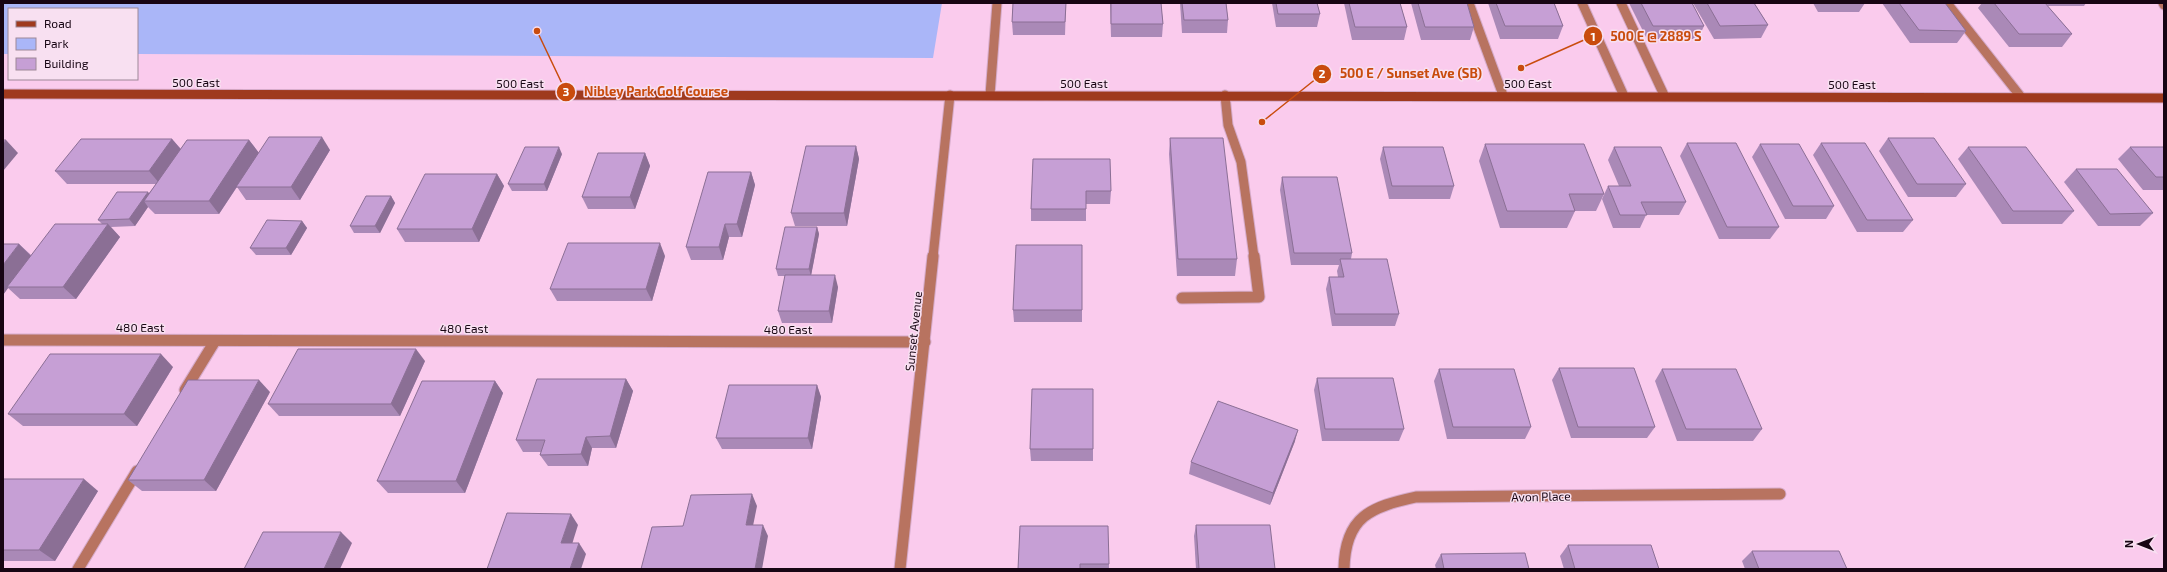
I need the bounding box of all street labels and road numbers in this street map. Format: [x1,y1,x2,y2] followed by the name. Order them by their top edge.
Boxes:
[172,75,220,89] street label: 500 East
[496,76,544,90] street label: 500 East
[1060,76,1108,90] street label: 500 East
[1504,76,1552,90] street label: 500 East
[1828,77,1876,91] street label: 500 East
[902,290,924,372] street label: Sunset Avenue
[116,320,165,334] street label: 480 East
[440,321,489,335] street label: 480 East
[764,322,813,336] street label: 480 East
[1511,488,1571,504] street label: Avon Place

